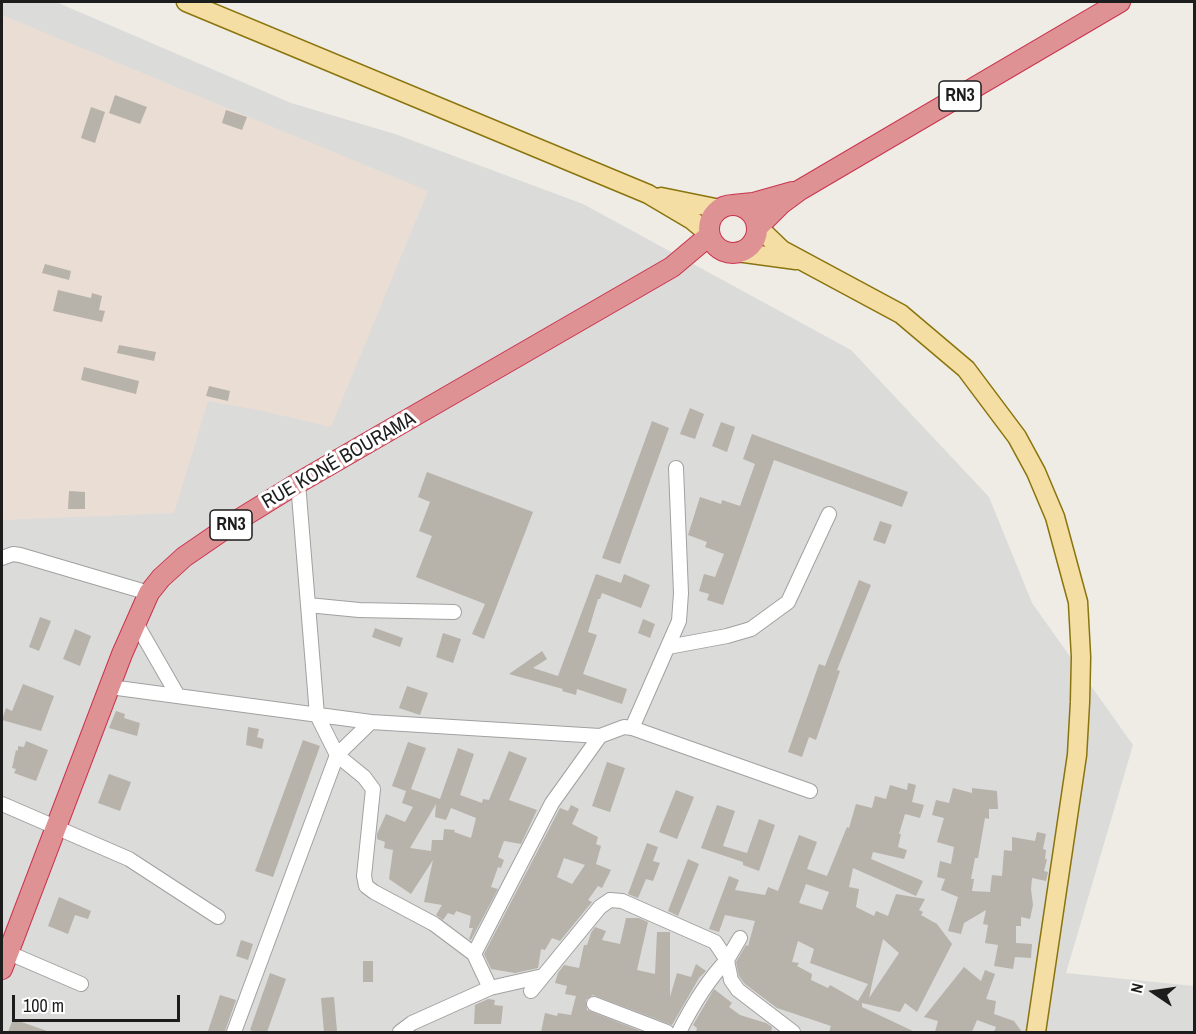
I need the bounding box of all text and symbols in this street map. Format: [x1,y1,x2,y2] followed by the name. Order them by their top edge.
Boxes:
[939,81,981,111] road number: RN3
[258,407,420,515] street label: RUE KONÉ BOURAMA
[210,510,252,540] road number: RN3
[1124,962,1184,1022] north arrow
[1125,981,1148,995] text: N
[15,983,183,1021] scale bar
[23,993,64,1018] text: 100 m

